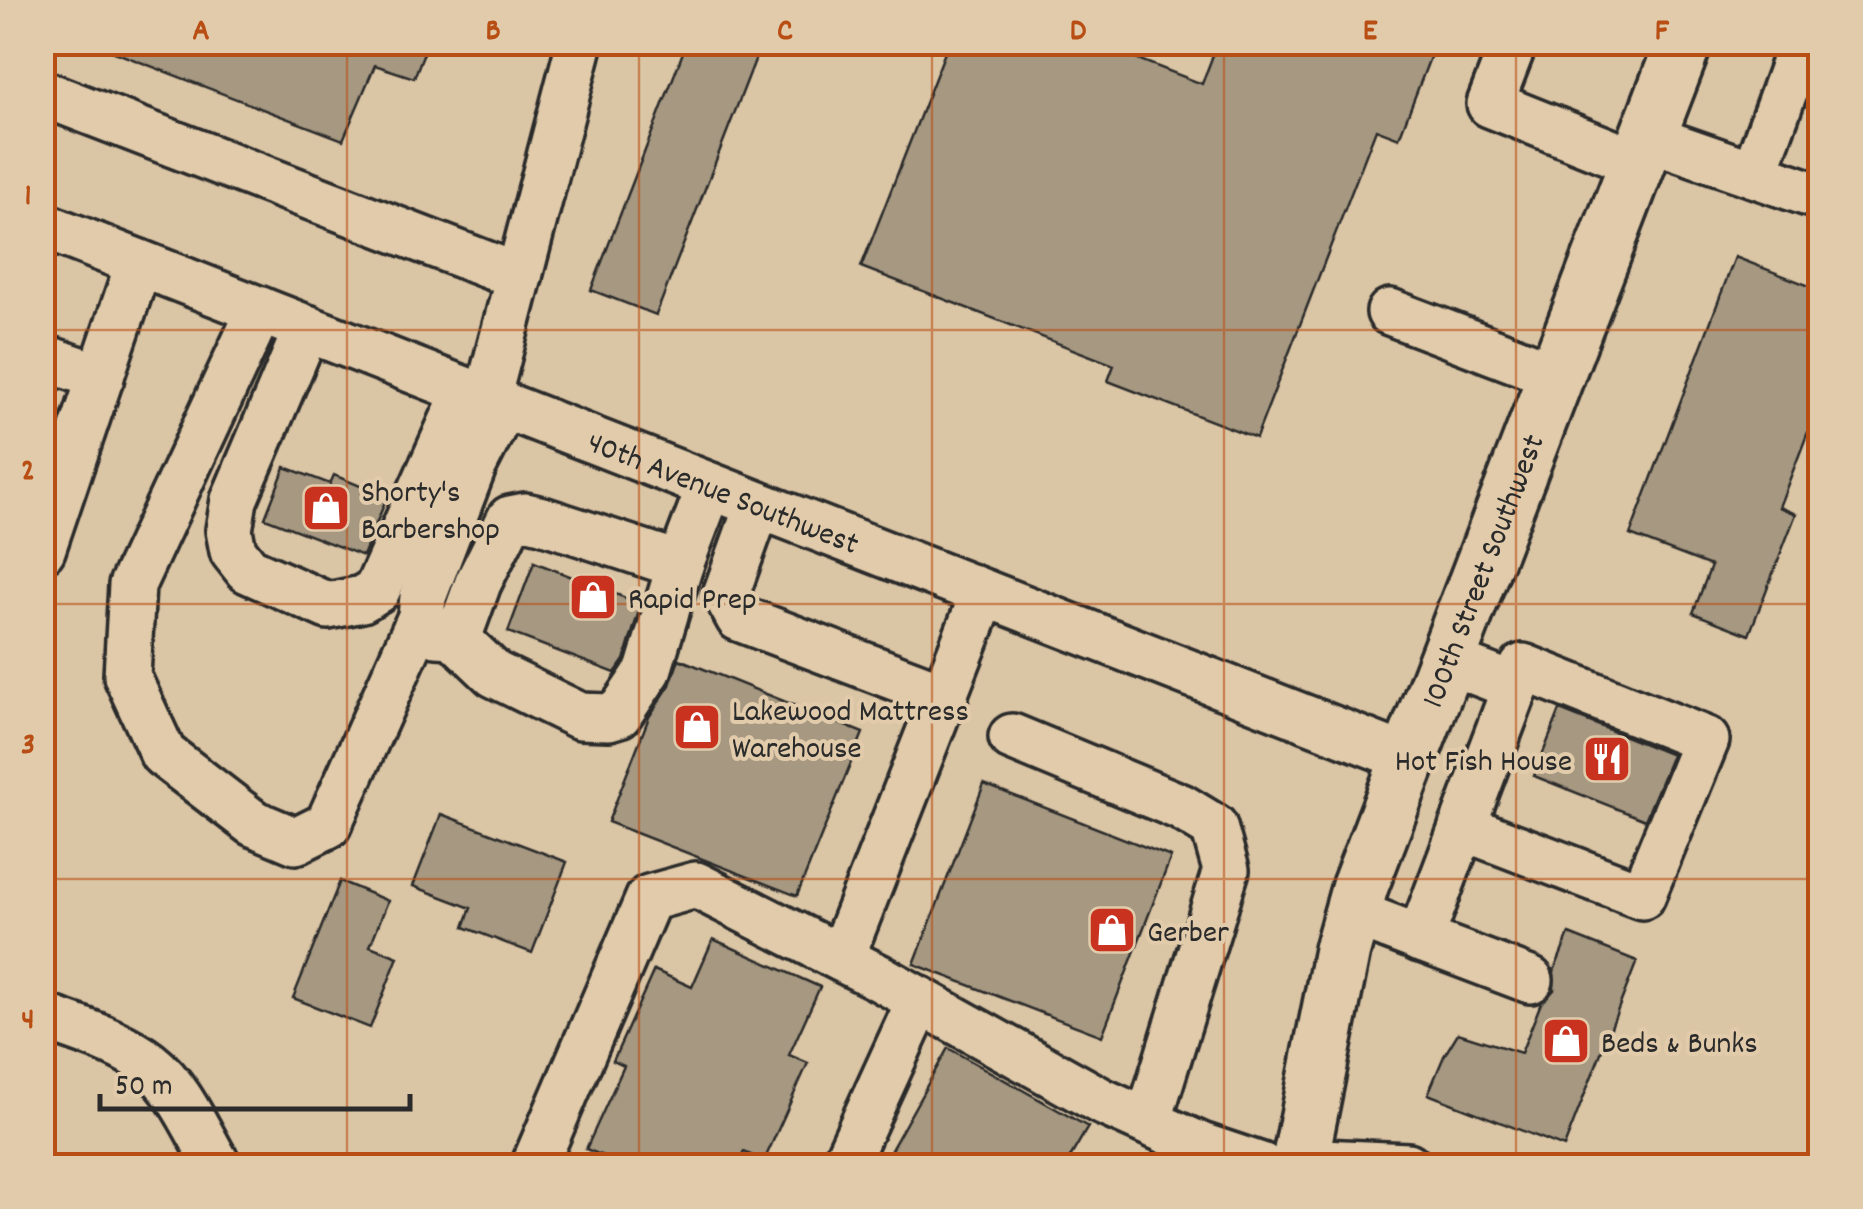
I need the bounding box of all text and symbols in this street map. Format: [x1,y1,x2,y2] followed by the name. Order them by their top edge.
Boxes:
[192,10,210,56] text: A
[485,10,501,56] text: B
[777,10,793,56] text: C
[1070,10,1087,56] text: D
[1363,10,1378,56] text: E
[1655,10,1670,56] text: F
[24,175,32,221] text: 1
[579,422,865,570] street label: 40th Avenue Southwest
[1413,428,1559,715] street label: 100th Street Southwest
[21,450,35,496] text: 2
[361,472,500,555] place label: Shorty's Barbershop
[300,482,352,534] shop icon: Shorty's Barbershop
[567,571,619,623] shop icon: Rapid Prep
[628,579,757,625] place label: Rapid Prep
[732,691,969,774] place label: Lakewood Mattress Warehouse
[671,701,723,753] shop icon: Lakewood Mattress Warehouse
[21,724,35,770] text: 3
[1581,733,1633,785] restaurant icon: Hot Fish House
[1395,741,1572,787] place label: Hot Fish House
[1086,904,1138,956] shop icon: Gerber
[1147,912,1229,958] place label: Gerber
[21,999,35,1045] text: 4
[1540,1015,1592,1067] shop icon: Beds & Bunks
[1601,1023,1758,1069] place label: Beds & Bunks
[100,1049,410,1111] scale bar
[115,1067,173,1110] text: 50 m

